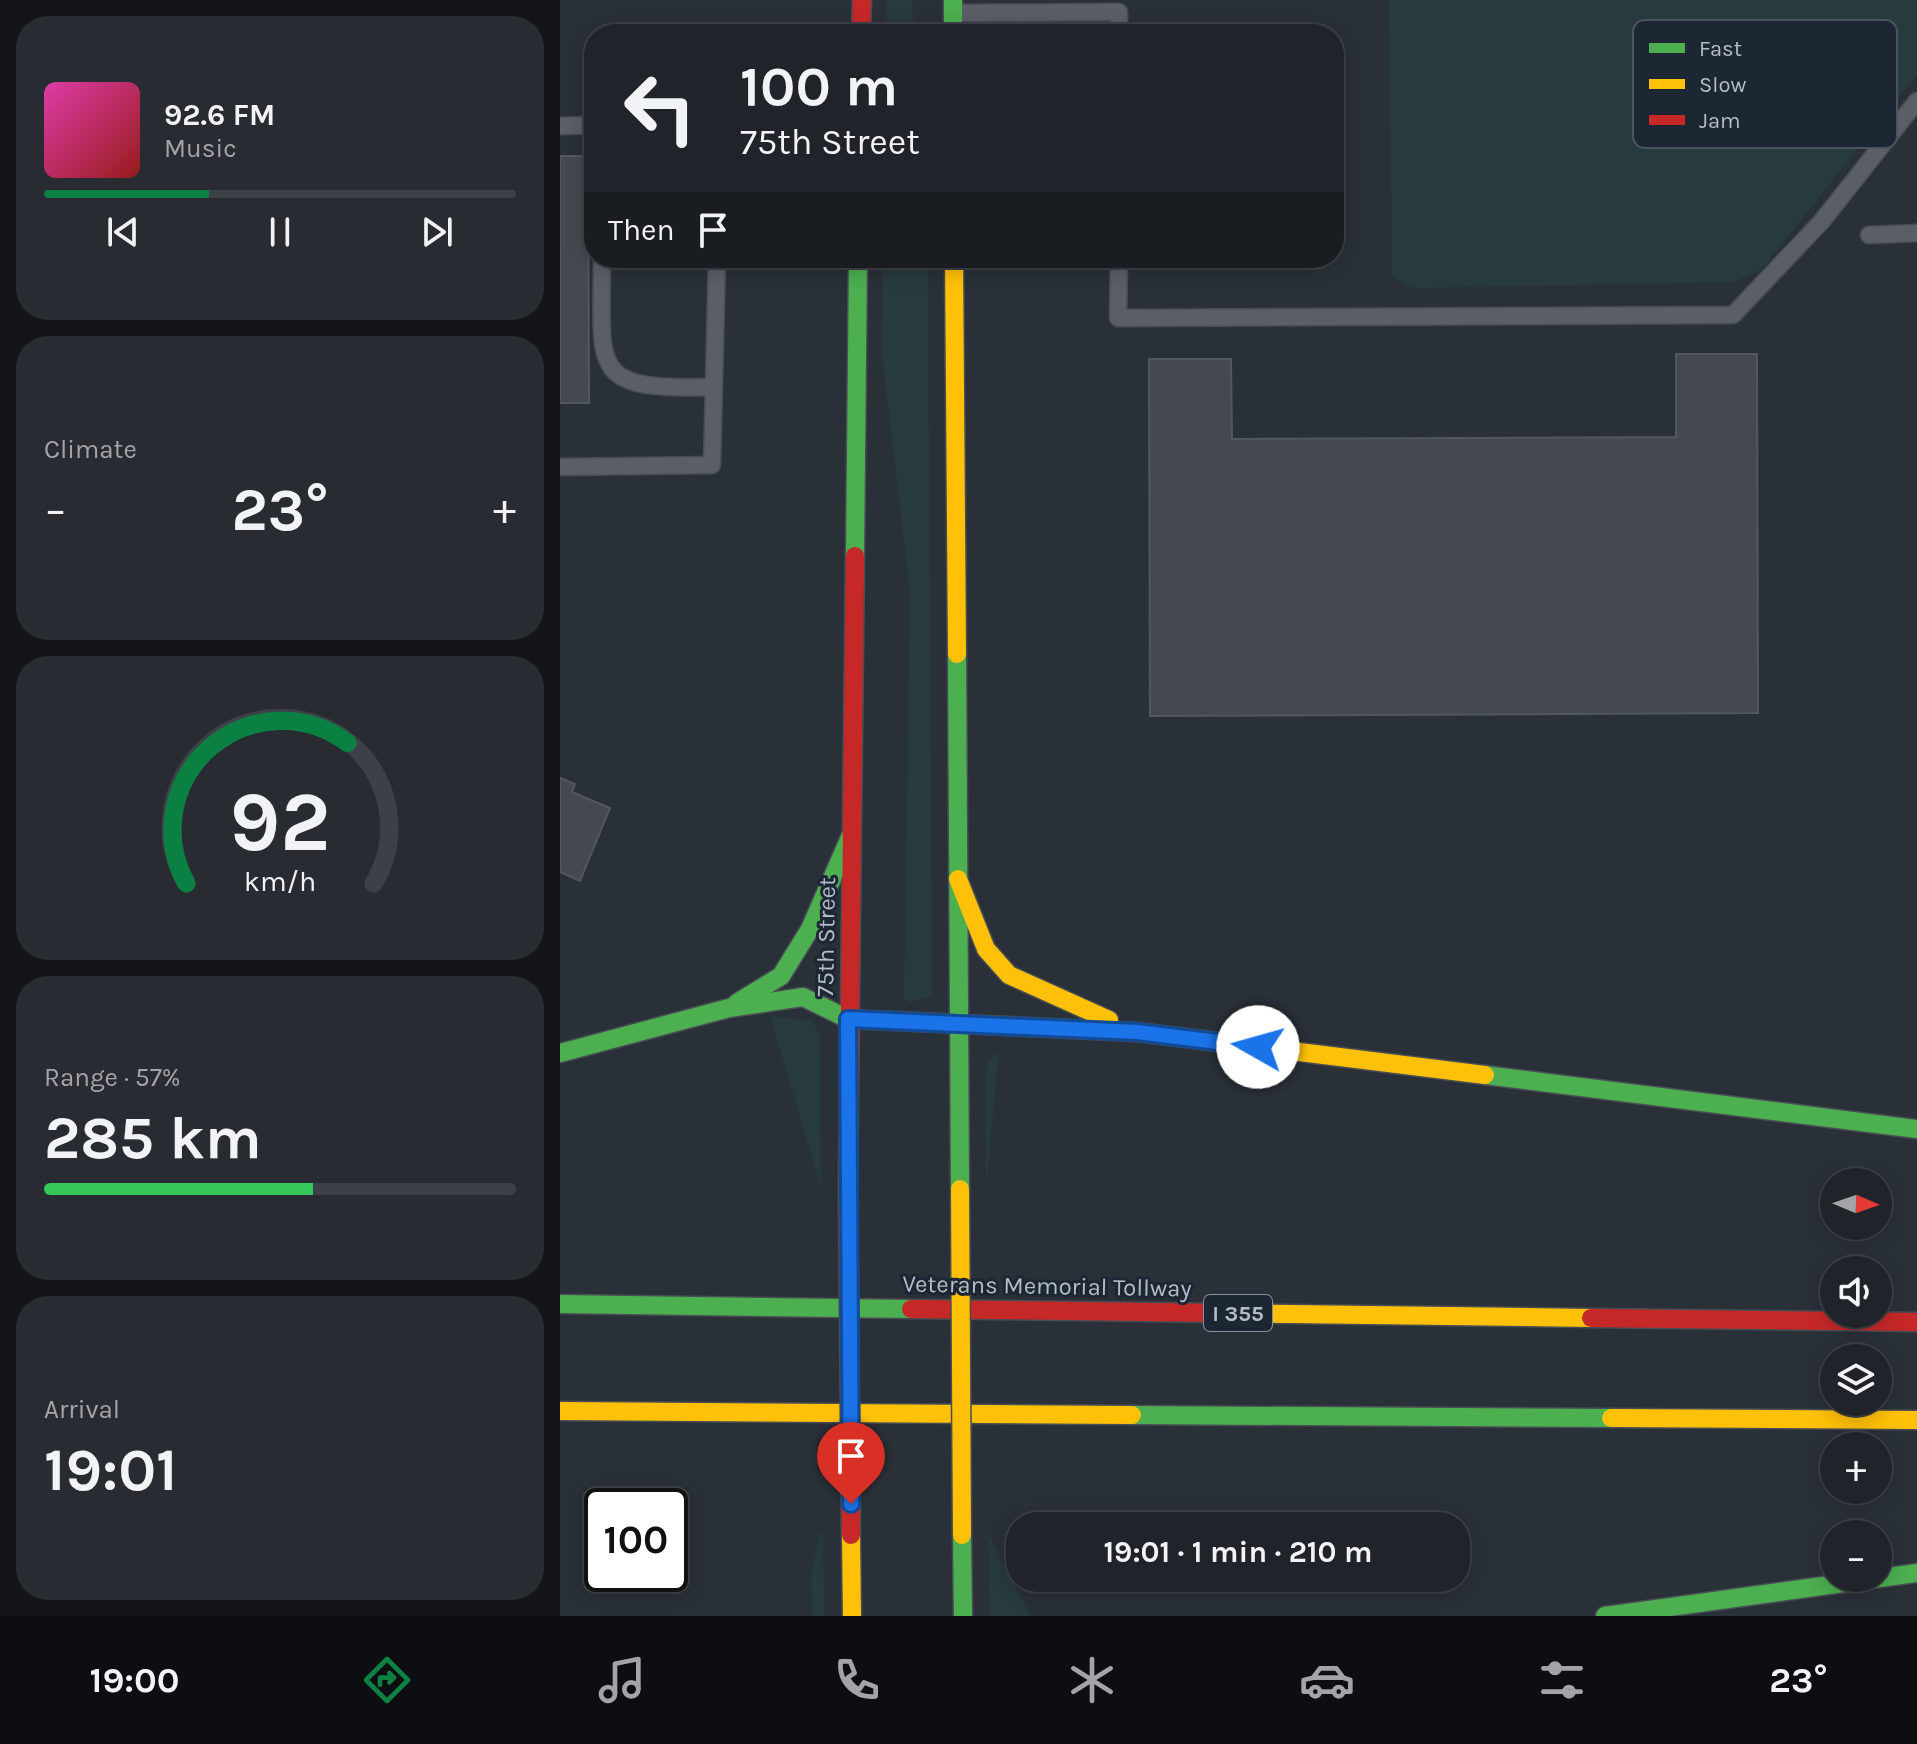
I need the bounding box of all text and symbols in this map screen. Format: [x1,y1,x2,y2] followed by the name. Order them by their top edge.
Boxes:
[1633,20,1897,148] legend
[1699,36,1742,62] text: Fast
[740,54,898,119] text: 100 m
[608,56,712,160] icon: left
[1699,72,1746,98] text: Slow
[164,97,275,133] text: 92.6 FM
[1699,108,1741,134] text: Jam
[740,121,920,163] text: 75th Street
[164,133,237,164] text: Music
[691,208,735,252] icon: arrive
[101,210,145,254] icon: previous
[258,210,302,254] icon: pause
[415,210,459,254] icon: next
[608,212,675,248] text: Then
[44,434,137,465] text: Climate
[232,475,328,545] text: 23°
[44,484,67,535] text: −
[493,484,516,535] text: +
[229,774,331,871] text: 92
[244,865,316,898] text: km/h
[811,877,841,997] street label: 75th Street
[1216,1005,1300,1089] position arrow
[44,1062,181,1093] text: Range · 57%
[44,1103,262,1173] text: 285 km
[1820,1168,1892,1240] north arrow
[1820,1168,1892,1592] map controls
[1820,1256,1892,1328] button: sound
[902,1269,1192,1303] street label: Veterans Memorial Tollway
[1204,1295,1272,1331] road number: I 355
[1820,1344,1892,1416] button: layers
[44,1394,120,1425] text: Arrival
[817,1422,885,1504] pin
[1820,1432,1892,1504] button: +
[829,1434,873,1478] icon: arrive
[44,1435,178,1505] text: 19:01
[584,1488,688,1592] speed limit sign: 100
[1820,1520,1892,1592] button: −
[1103,1534,1373,1570] text: 19:01 · 1 min · 210 m
[359,1652,415,1708] icon: directions
[594,1652,650,1708] icon: music
[829,1652,885,1708] icon: phone
[1064,1652,1120,1708] icon: climate
[1299,1652,1355,1708] icon: car
[1534,1652,1590,1708] icon: filters
[90,1659,180,1701] text: 19:00
[1769,1659,1827,1701] text: 23°

